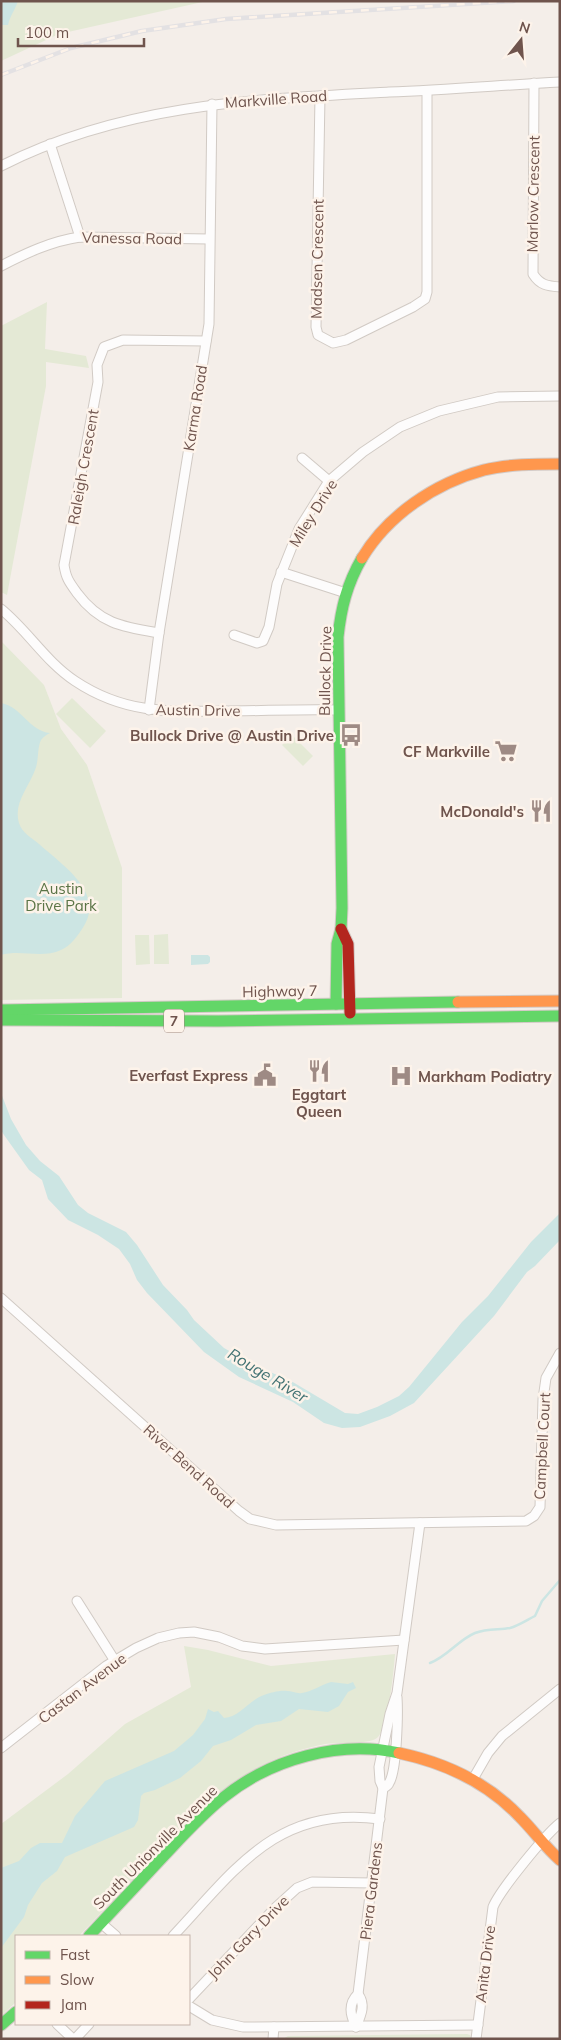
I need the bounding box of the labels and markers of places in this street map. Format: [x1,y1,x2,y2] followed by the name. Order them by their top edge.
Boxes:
[338,722,364,748] bus stop icon: Bullock Drive @ Austin Drive
[130,726,334,745] place label: Bullock Drive @ Austin Drive
[493,738,519,764] supermarket icon: CF Markville
[403,742,490,761] place label: CF Markville
[528,798,554,824] restaurant icon: McDonald's
[440,802,524,821] place label: McDonald's
[306,1058,332,1084] restaurant icon: Eggtart Queen
[252,1062,278,1088] public building icon: Everfast Express
[388,1063,414,1089] hospital icon: Markham Podiatry
[129,1066,248,1085] place label: Everfast Express
[418,1067,553,1086] place label: Markham Podiatry
[292,1085,347,1121] place label: Eggtart Queen

